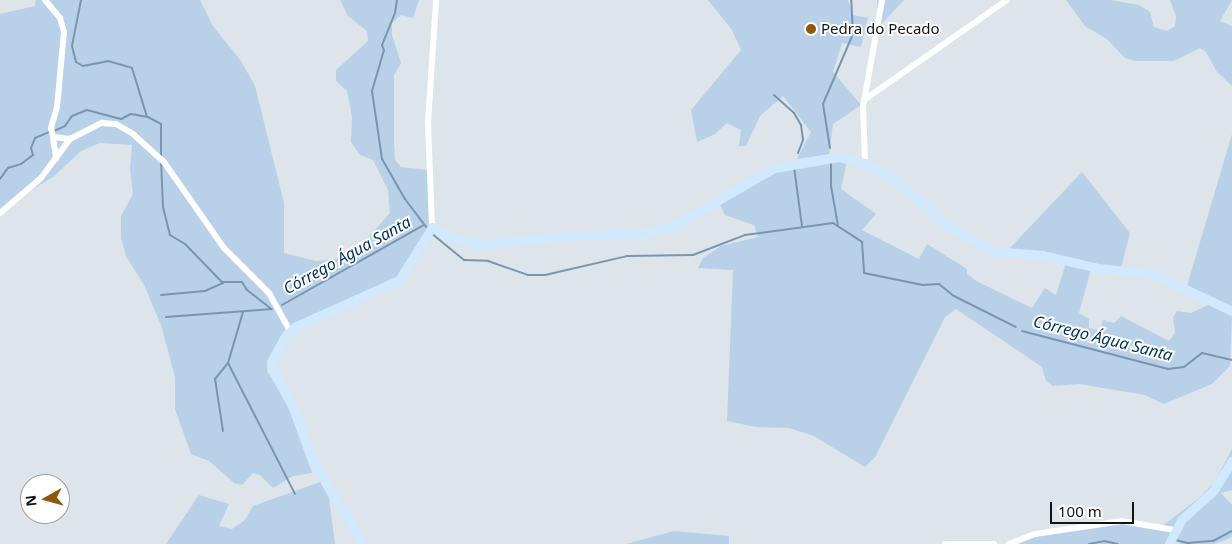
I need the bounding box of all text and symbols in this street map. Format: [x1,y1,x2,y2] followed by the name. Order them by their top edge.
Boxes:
[821,20,940,38] place label: Pedra do Pecado
[805,23,817,35] marker: Pedra do Pecado
[280,212,414,298] water label: Córrego Água Santa
[1031,311,1175,365] water label: Córrego Água Santa
[20,474,70,524] north arrow
[1052,492,1136,524] scale bar
[20,494,41,508] text: N
[1058,501,1102,521] text: 100 m

